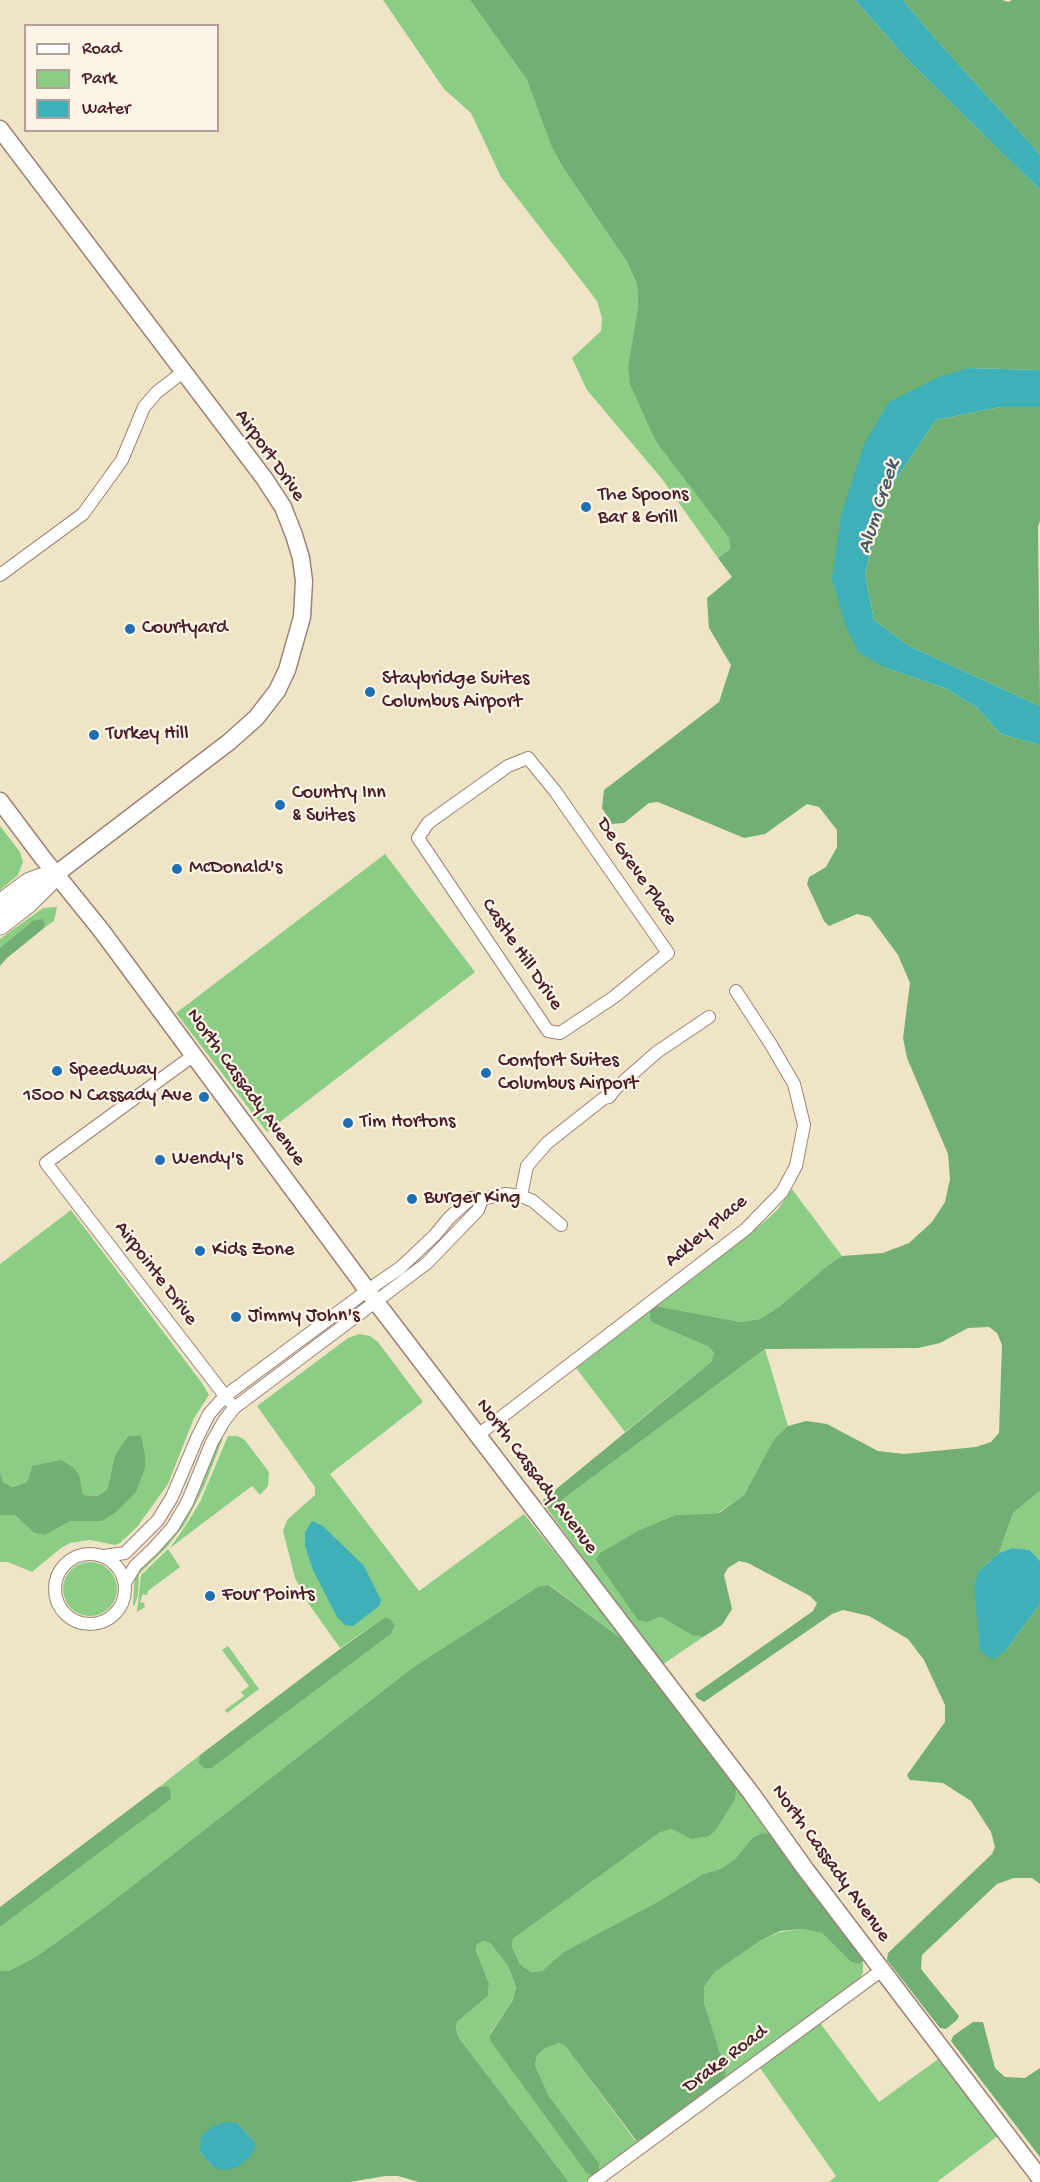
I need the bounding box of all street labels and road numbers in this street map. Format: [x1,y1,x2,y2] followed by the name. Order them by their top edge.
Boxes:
[228,405,310,507] street label: Airport Drive
[590,814,682,930] street label: De Greve Place
[475,894,567,1016] street label: Castle Hill Drive
[180,1005,310,1171] street label: North Cassady Avenue
[661,1191,753,1273] street label: Ackley Place
[108,1217,202,1331] street label: Airpointe Drive
[470,1395,602,1559] street label: North Cassady Avenue
[765,1781,895,1947] street label: North Cassady Avenue
[679,2021,773,2099] street label: Drake Road

